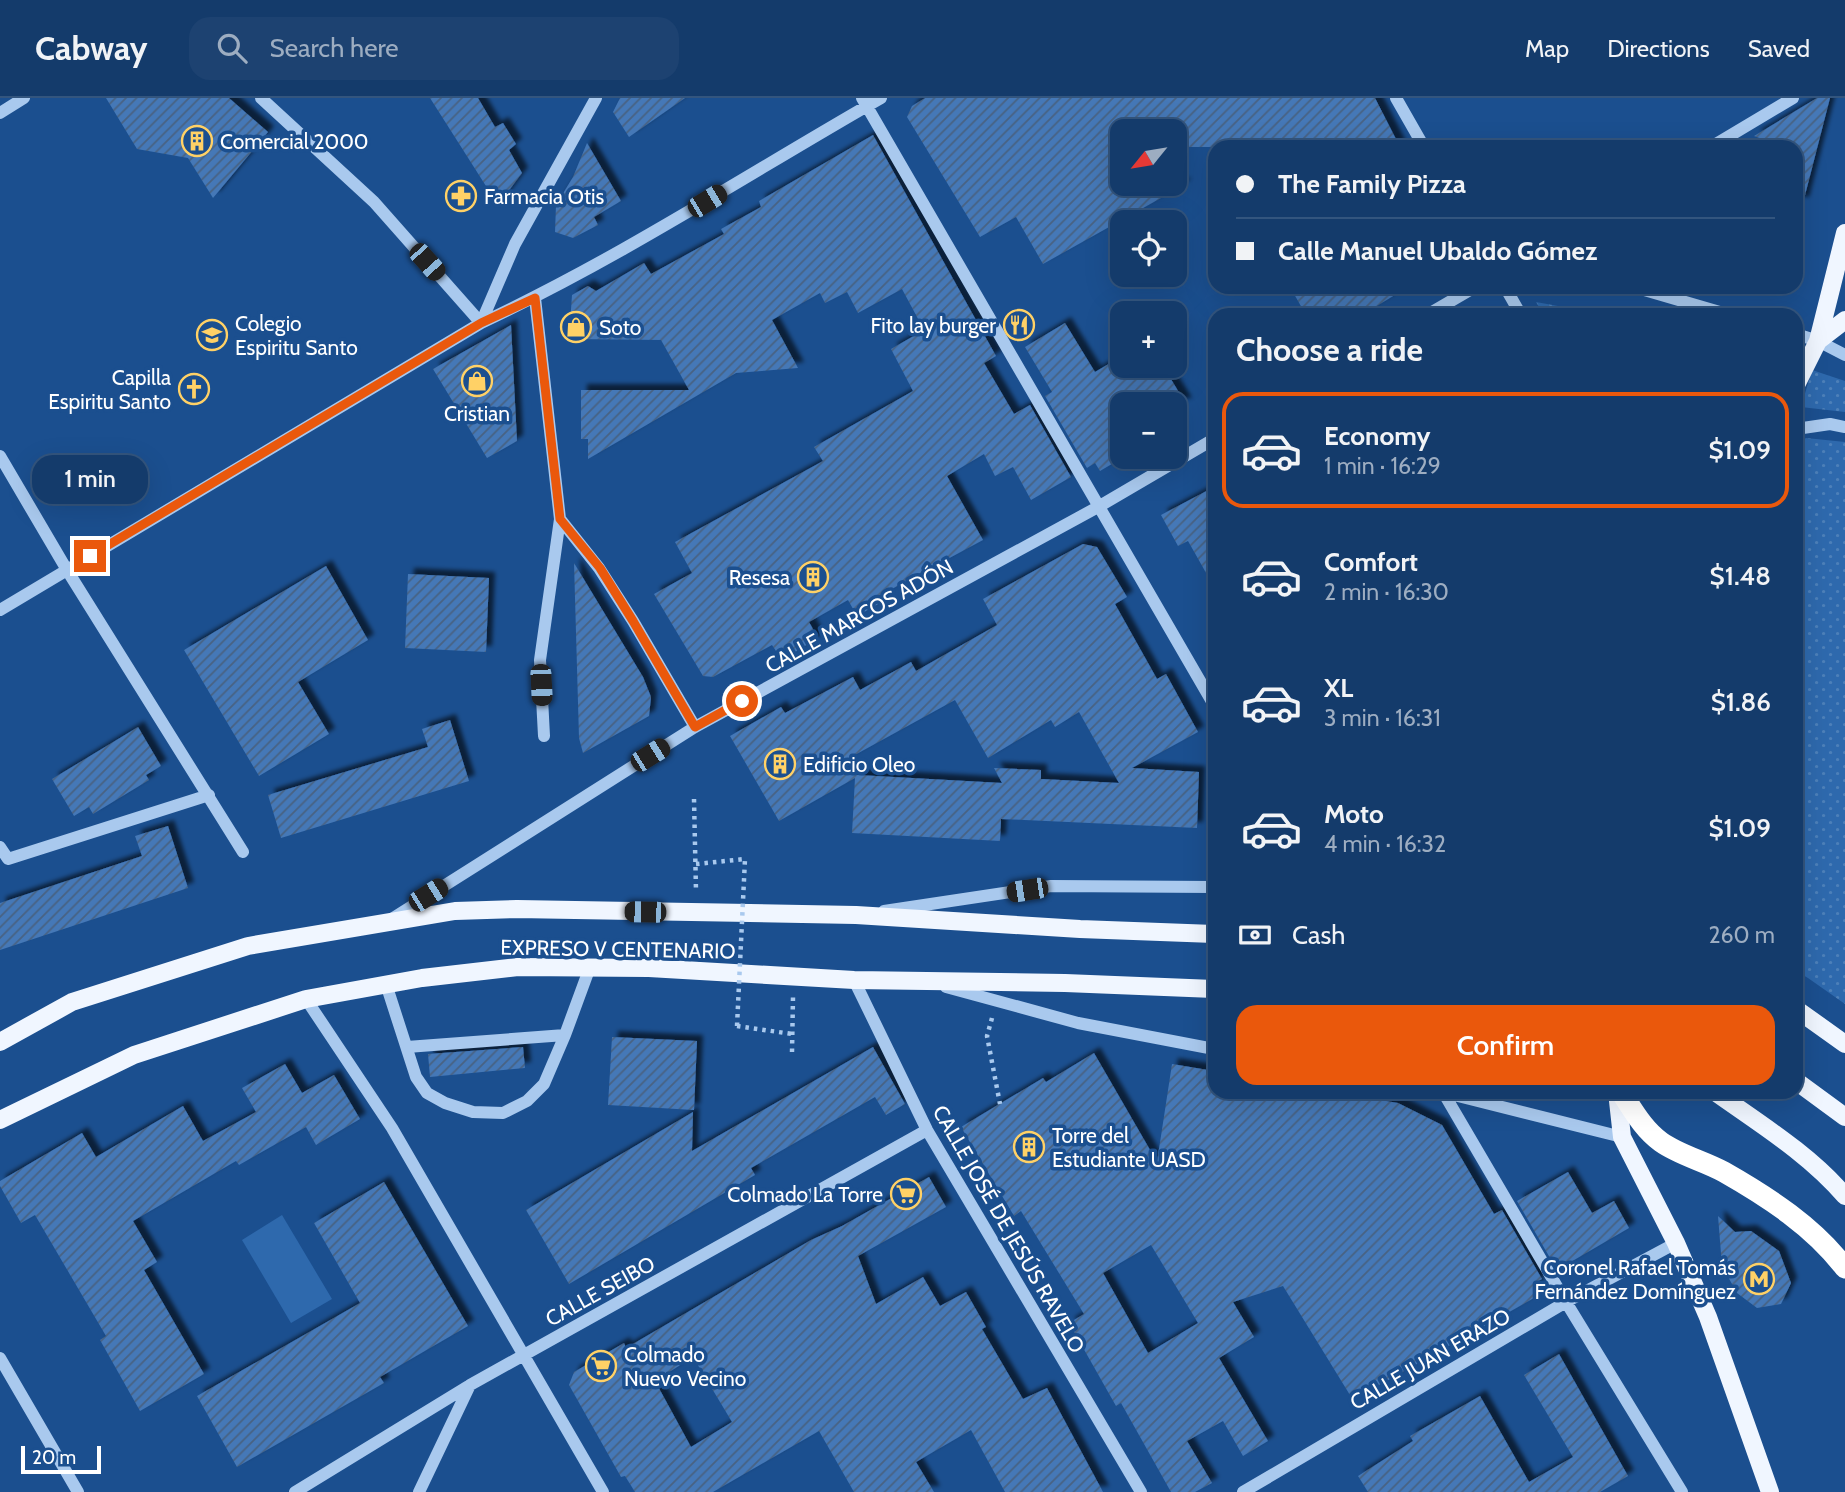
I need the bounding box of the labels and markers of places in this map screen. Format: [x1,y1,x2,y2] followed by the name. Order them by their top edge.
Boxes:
[180,124,214,158] building icon: Comercial 2000
[220,129,368,154] place label: Comercial 2000
[444,179,478,213] pharmacy icon: Farmacia Otis
[484,184,604,209] place label: Farmacia Otis
[1002,308,1036,342] restaurant icon: Fito lay burger
[559,310,593,344] shop icon: Soto
[235,311,358,360] place label: Colegio Espiritu Santo
[870,313,996,338] place label: Fito lay burger
[599,315,641,340] place label: Soto
[195,318,229,352] school or university icon: Colegio Espiritu Santo
[460,364,494,398] shop icon: Cristian
[48,365,171,414] place label: Capilla Espiritu Santo
[177,372,211,406] church icon: Capilla Espiritu Santo
[444,401,510,426] place label: Cristian
[796,560,830,594] building icon: Resesa
[729,565,790,590] place label: Resesa
[763,747,797,781] building icon: Edificio Oleo
[803,752,915,777] place label: Edificio Oleo
[1052,1123,1206,1172] place label: Torre del Estudiante UASD
[1012,1130,1046,1164] building icon: Torre del Estudiante UASD
[889,1177,923,1211] supermarket icon: Colmado La Torre
[727,1182,883,1207] place label: Colmado La Torre
[1535,1255,1736,1304] place label: Coronel Rafael Tomás Fernández Domínguez
[1742,1262,1776,1296] metro station icon: Coronel Rafael Tomás Fernández Domínguez
[624,1342,746,1391] place label: Colmado Nuevo Vecino
[584,1349,618,1383] supermarket icon: Colmado Nuevo Vecino

